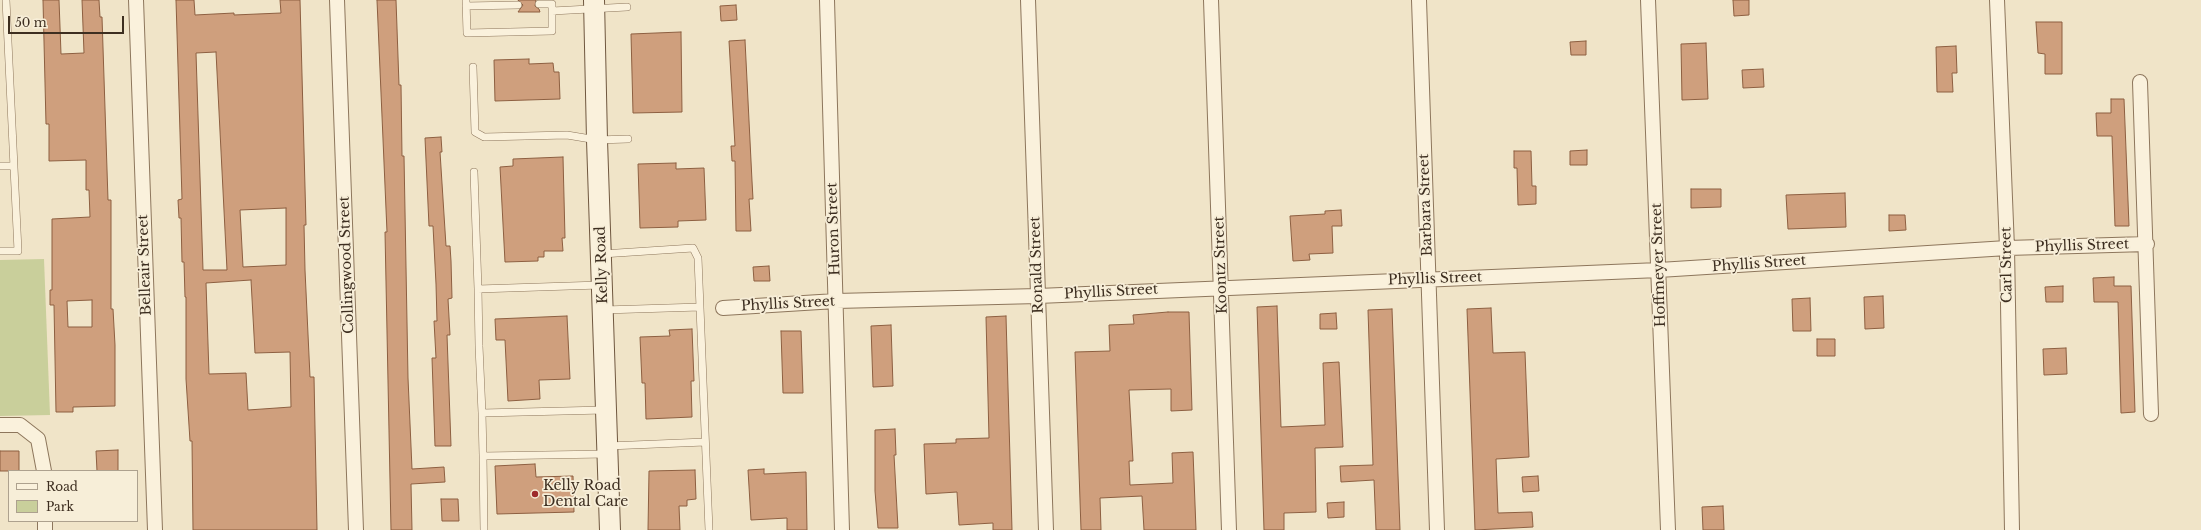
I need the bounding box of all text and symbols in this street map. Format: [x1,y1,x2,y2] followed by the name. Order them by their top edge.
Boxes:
[10,8,126,34] scale bar
[15,15,47,30] text: 50 m
[1416,153,1436,257] street label: Barbara Street
[824,182,844,276] street label: Huron Street
[336,196,358,334] street label: Collingwood Street
[1648,203,1670,327] street label: Hoffmeyer Street
[135,214,155,316] street label: Belleair Street
[1027,216,1047,314] street label: Ronald Street
[1211,216,1231,314] street label: Koontz Street
[592,226,612,304] street label: Kelly Road
[1998,227,2016,303] street label: Carl Street
[2035,236,2129,256] street label: Phyllis Street
[1711,252,1807,276] street label: Phyllis Street
[1388,269,1482,289] street label: Phyllis Street
[1064,281,1158,303] street label: Phyllis Street
[741,293,835,315] street label: Phyllis Street
[8,470,138,522] legend
[543,478,628,510] place label: Kelly Road Dental Care
[46,479,78,494] text: Road
[530,489,540,499] marker: Kelly Road Dental Care
[46,499,74,514] text: Park

